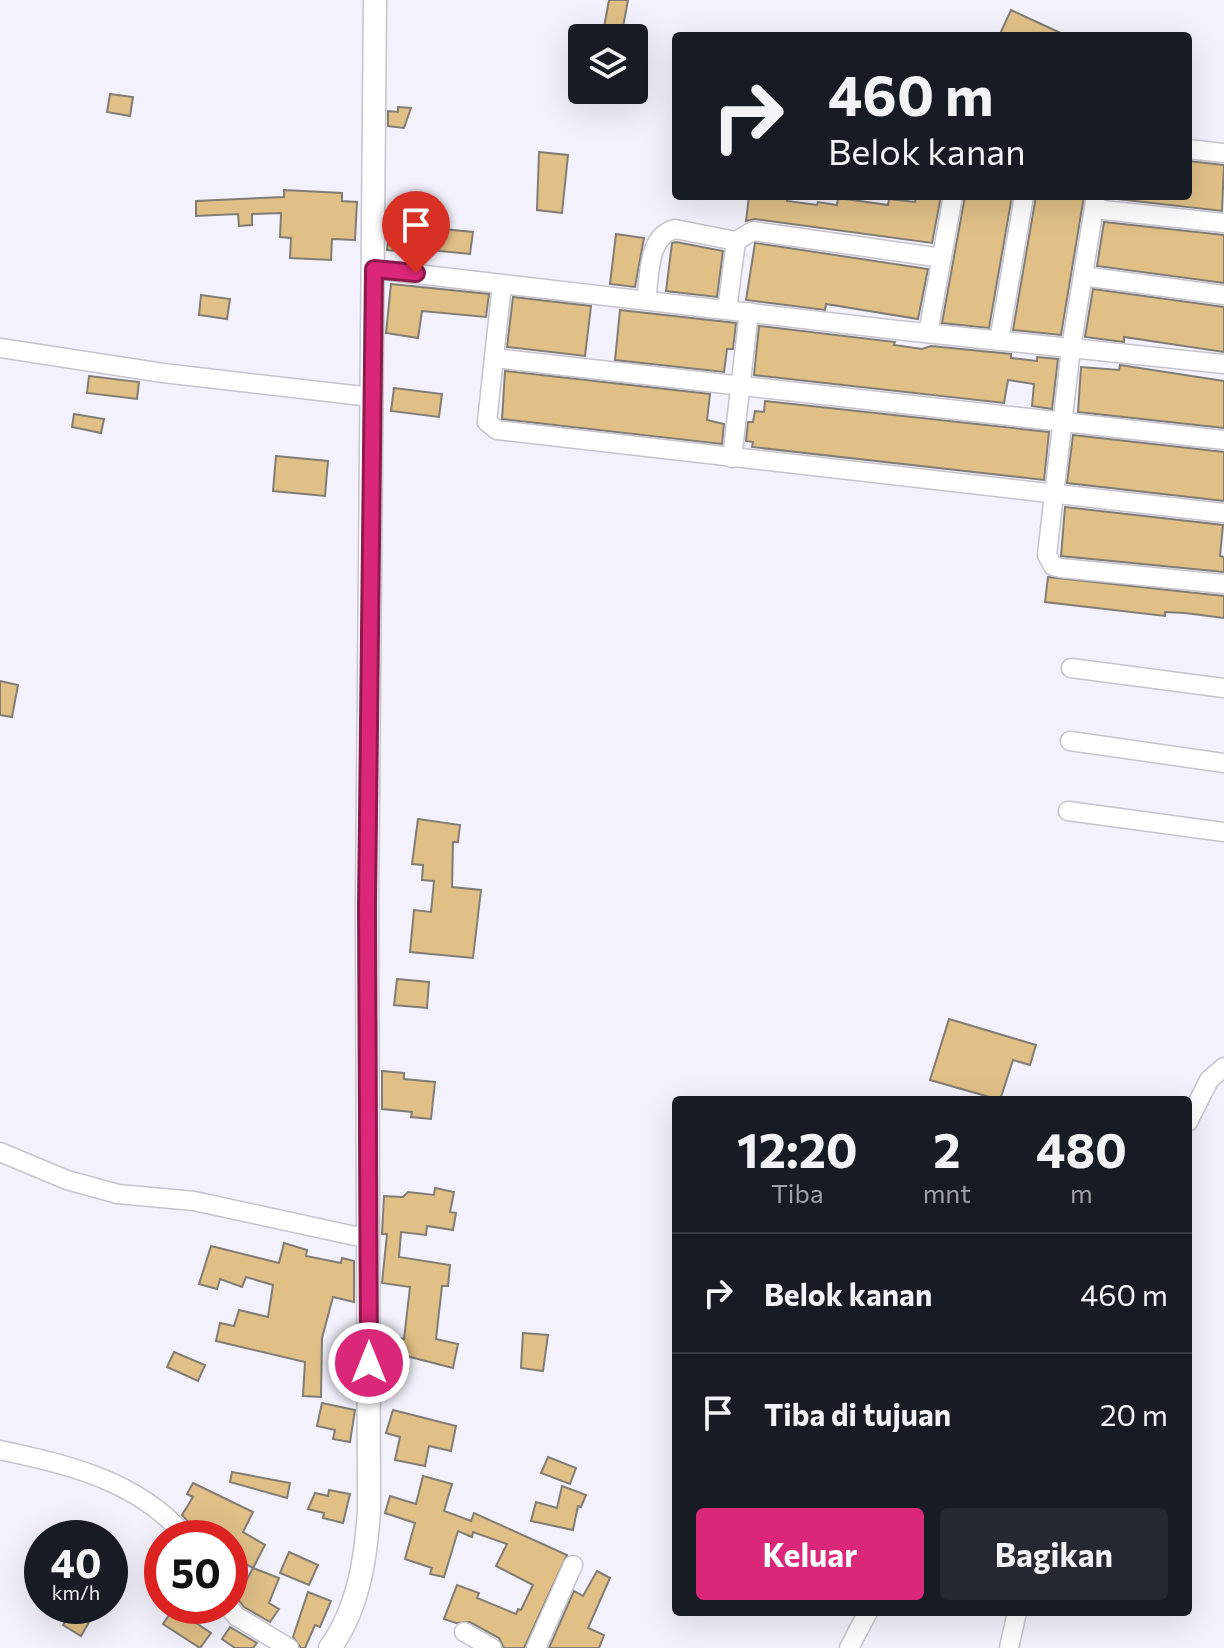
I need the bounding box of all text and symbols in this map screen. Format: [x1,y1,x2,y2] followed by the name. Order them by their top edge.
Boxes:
[568,24,648,104] map controls
[568,24,648,104] button: layers
[828,59,994,128] text: 460 m
[696,64,800,168] icon: right
[828,128,1026,172] text: Belok kanan
[382,191,450,273] pin
[394,203,438,247] icon: arrive
[737,1119,858,1178] text: 12:20
[933,1119,960,1178] text: 2
[1036,1119,1127,1178] text: 480
[771,1177,824,1208] text: Tiba
[923,1177,971,1208] text: mnt
[1070,1177,1093,1208] text: m
[696,1271,740,1315] icon: right
[764,1275,932,1312] text: Belok kanan
[1080,1275,1168,1312] text: 460 m
[327,1321,411,1405] position arrow
[696,1391,740,1435] icon: arrive
[764,1395,951,1432] text: Tiba di tujuan
[1100,1395,1168,1432] text: 20 m
[696,1508,924,1600] button: Keluar
[940,1508,1168,1600] button: Bagikan
[144,1520,248,1624] speed limit sign: 50
[50,1537,102,1586] text: 40
[52,1580,100,1604] text: km/h

